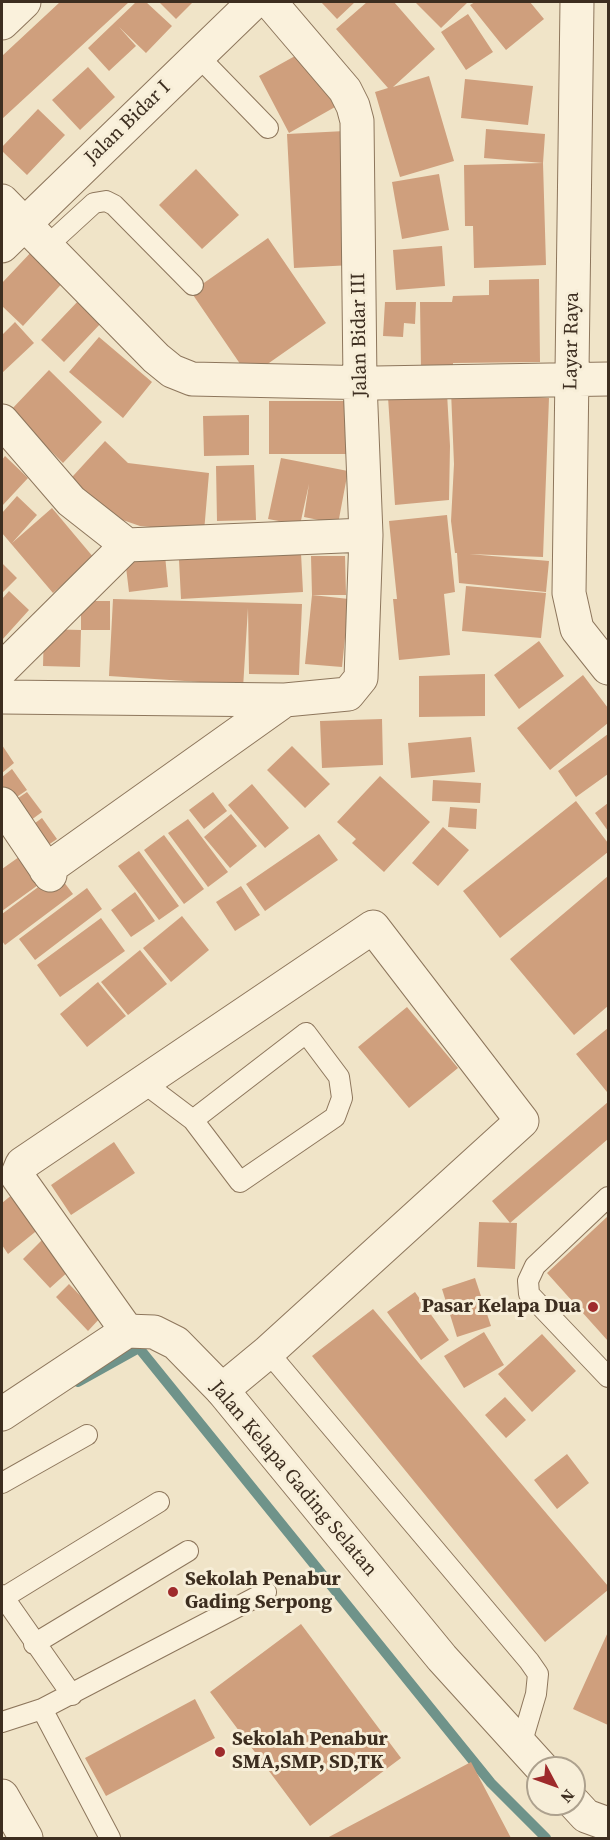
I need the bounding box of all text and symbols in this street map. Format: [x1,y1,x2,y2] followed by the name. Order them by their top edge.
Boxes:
[80,76,176,170] street label: Jalan Bidar I
[347,272,373,398] street label: Jalan Bidar III
[559,292,585,390] street label: Layar Raya
[422,1295,581,1319] place label: Pasar Kelapa Dua
[586,1300,600,1314] marker: Pasar Kelapa Dua
[204,1376,382,1582] street label: Jalan Kelapa Gading Selatan
[185,1568,341,1615] place label: Sekolah Penabur Gading Serpong
[166,1585,180,1599] marker: Sekolah Penabur Gading Serpong
[232,1728,388,1775] place label: Sekolah Penabur SMA,SMP, SD,TK
[213,1745,227,1759] marker: Sekolah Penabur SMA,SMP, SD,TK
[526,1756,586,1816] north arrow
[556,1785,580,1808] text: N

